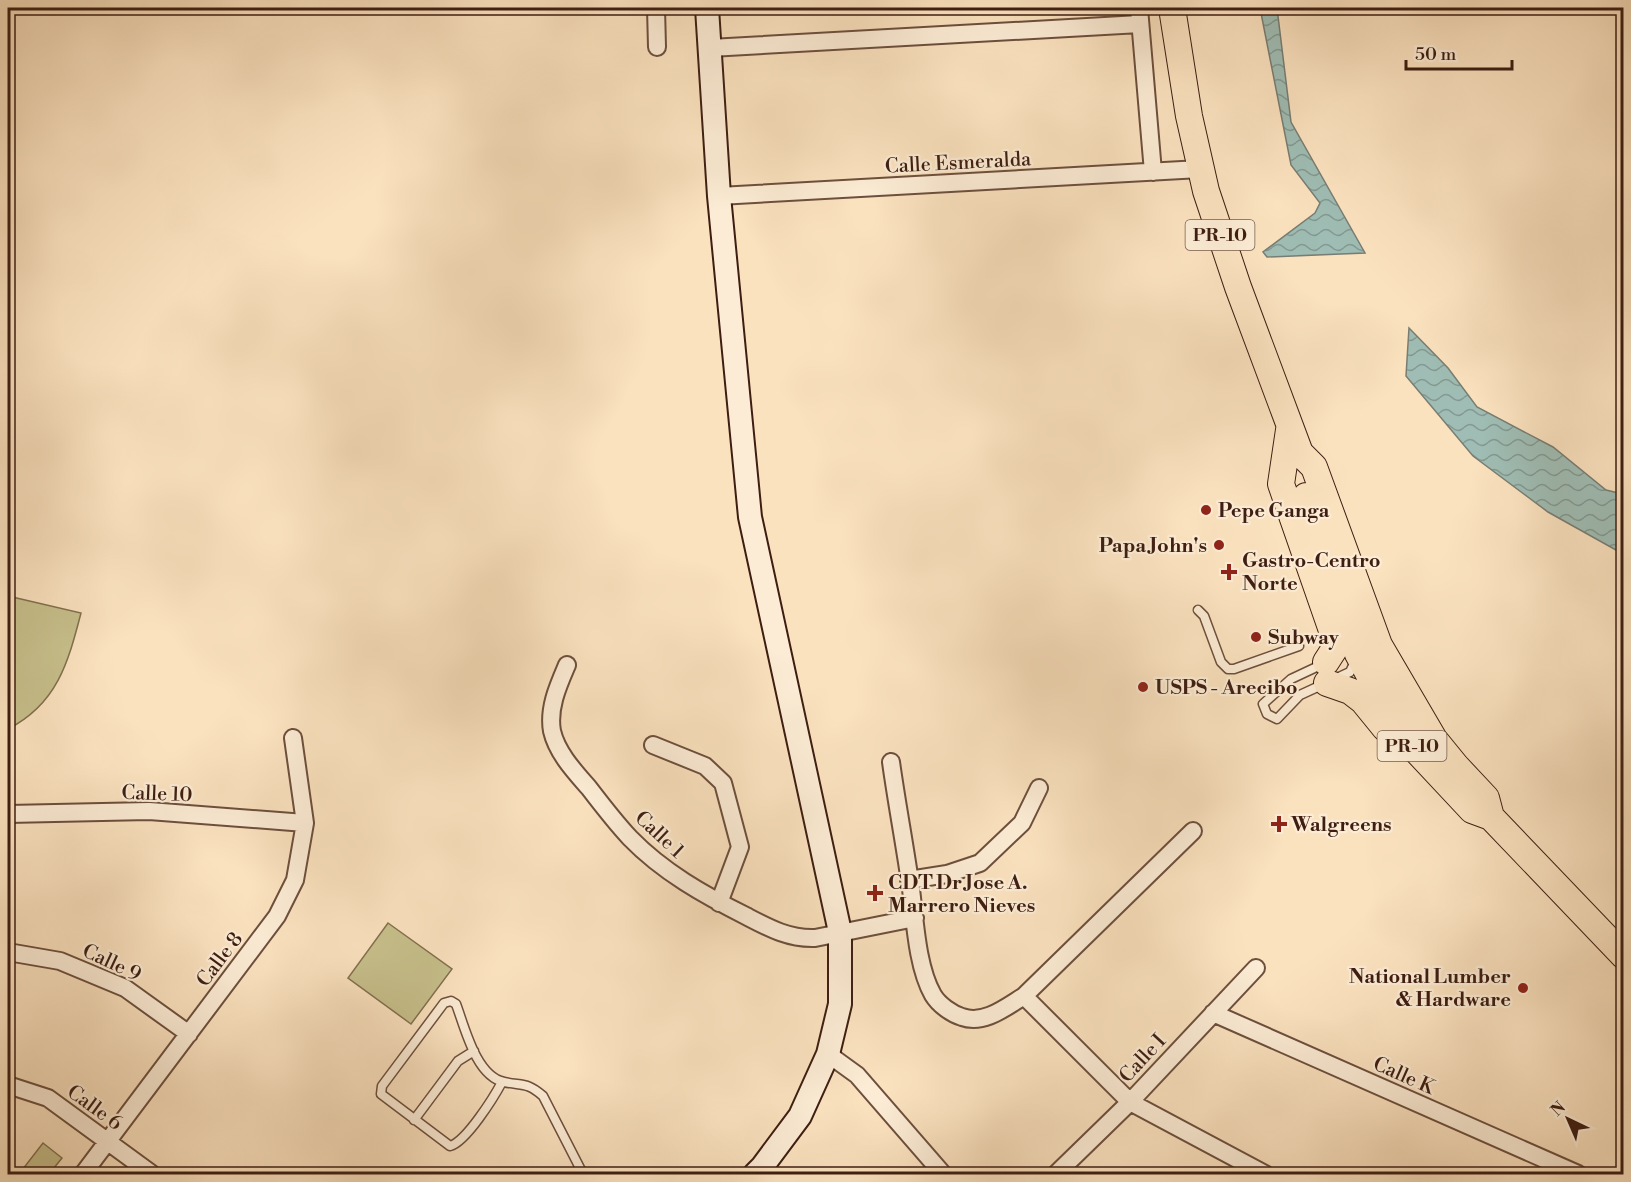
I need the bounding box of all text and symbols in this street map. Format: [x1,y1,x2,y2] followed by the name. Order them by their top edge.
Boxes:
[1406,33,1512,71] scale bar
[1415,43,1457,66] text: 50 m
[884,147,1033,180] street label: Calle Esmeralda
[1186,220,1254,250] road number: PR-10
[1218,499,1330,524] place label: Pepe Ganga
[1199,503,1213,517] marker: Pepe Ganga
[1099,534,1207,559] place label: Papa John's
[1212,538,1226,552] marker: Papa John's
[1242,549,1381,597] place label: Gastro-Centro Norte
[1220,563,1238,581] marker: Gastro-Centro Norte
[1268,626,1340,651] place label: Subway
[1249,630,1263,644] marker: Subway
[1155,676,1298,701] place label: USPS - Arecibo
[1136,680,1150,694] marker: USPS - Arecibo
[1378,731,1446,761] road number: PR-10
[121,781,193,808] street label: Calle 10
[629,806,689,864] street label: Calle 1
[1290,813,1392,838] place label: Walgreens
[1272,817,1286,831] marker: Walgreens
[888,871,1035,919] place label: CDT Dr Jose A. Marrero Nieves
[866,884,884,902] marker: CDT Dr Jose A. Marrero Nieves
[192,928,249,992] street label: Calle 8
[78,939,145,988] street label: Calle 9
[1349,965,1511,1013] place label: National Lumber & Hardware
[1516,981,1530,995] marker: National Lumber & Hardware
[1114,1029,1172,1089] street label: Calle I
[1369,1052,1439,1101] street label: Calle K
[62,1080,127,1137] street label: Calle 6
[1538,1089,1598,1149] north arrow
[1547,1097,1570,1121] text: N

